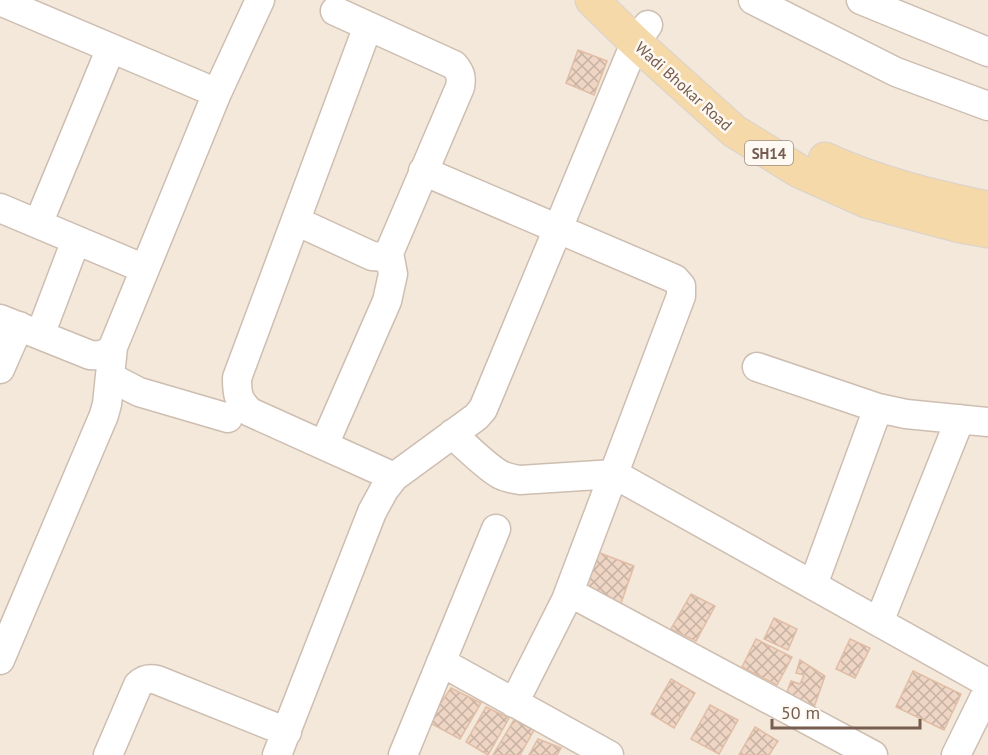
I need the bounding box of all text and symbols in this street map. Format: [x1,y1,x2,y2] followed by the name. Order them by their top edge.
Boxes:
[631,37,737,135] street label: Wadi Bhokar Road
[745,141,793,165] road number: SH14
[772,692,920,730] scale bar
[781,701,820,724] text: 50 m

